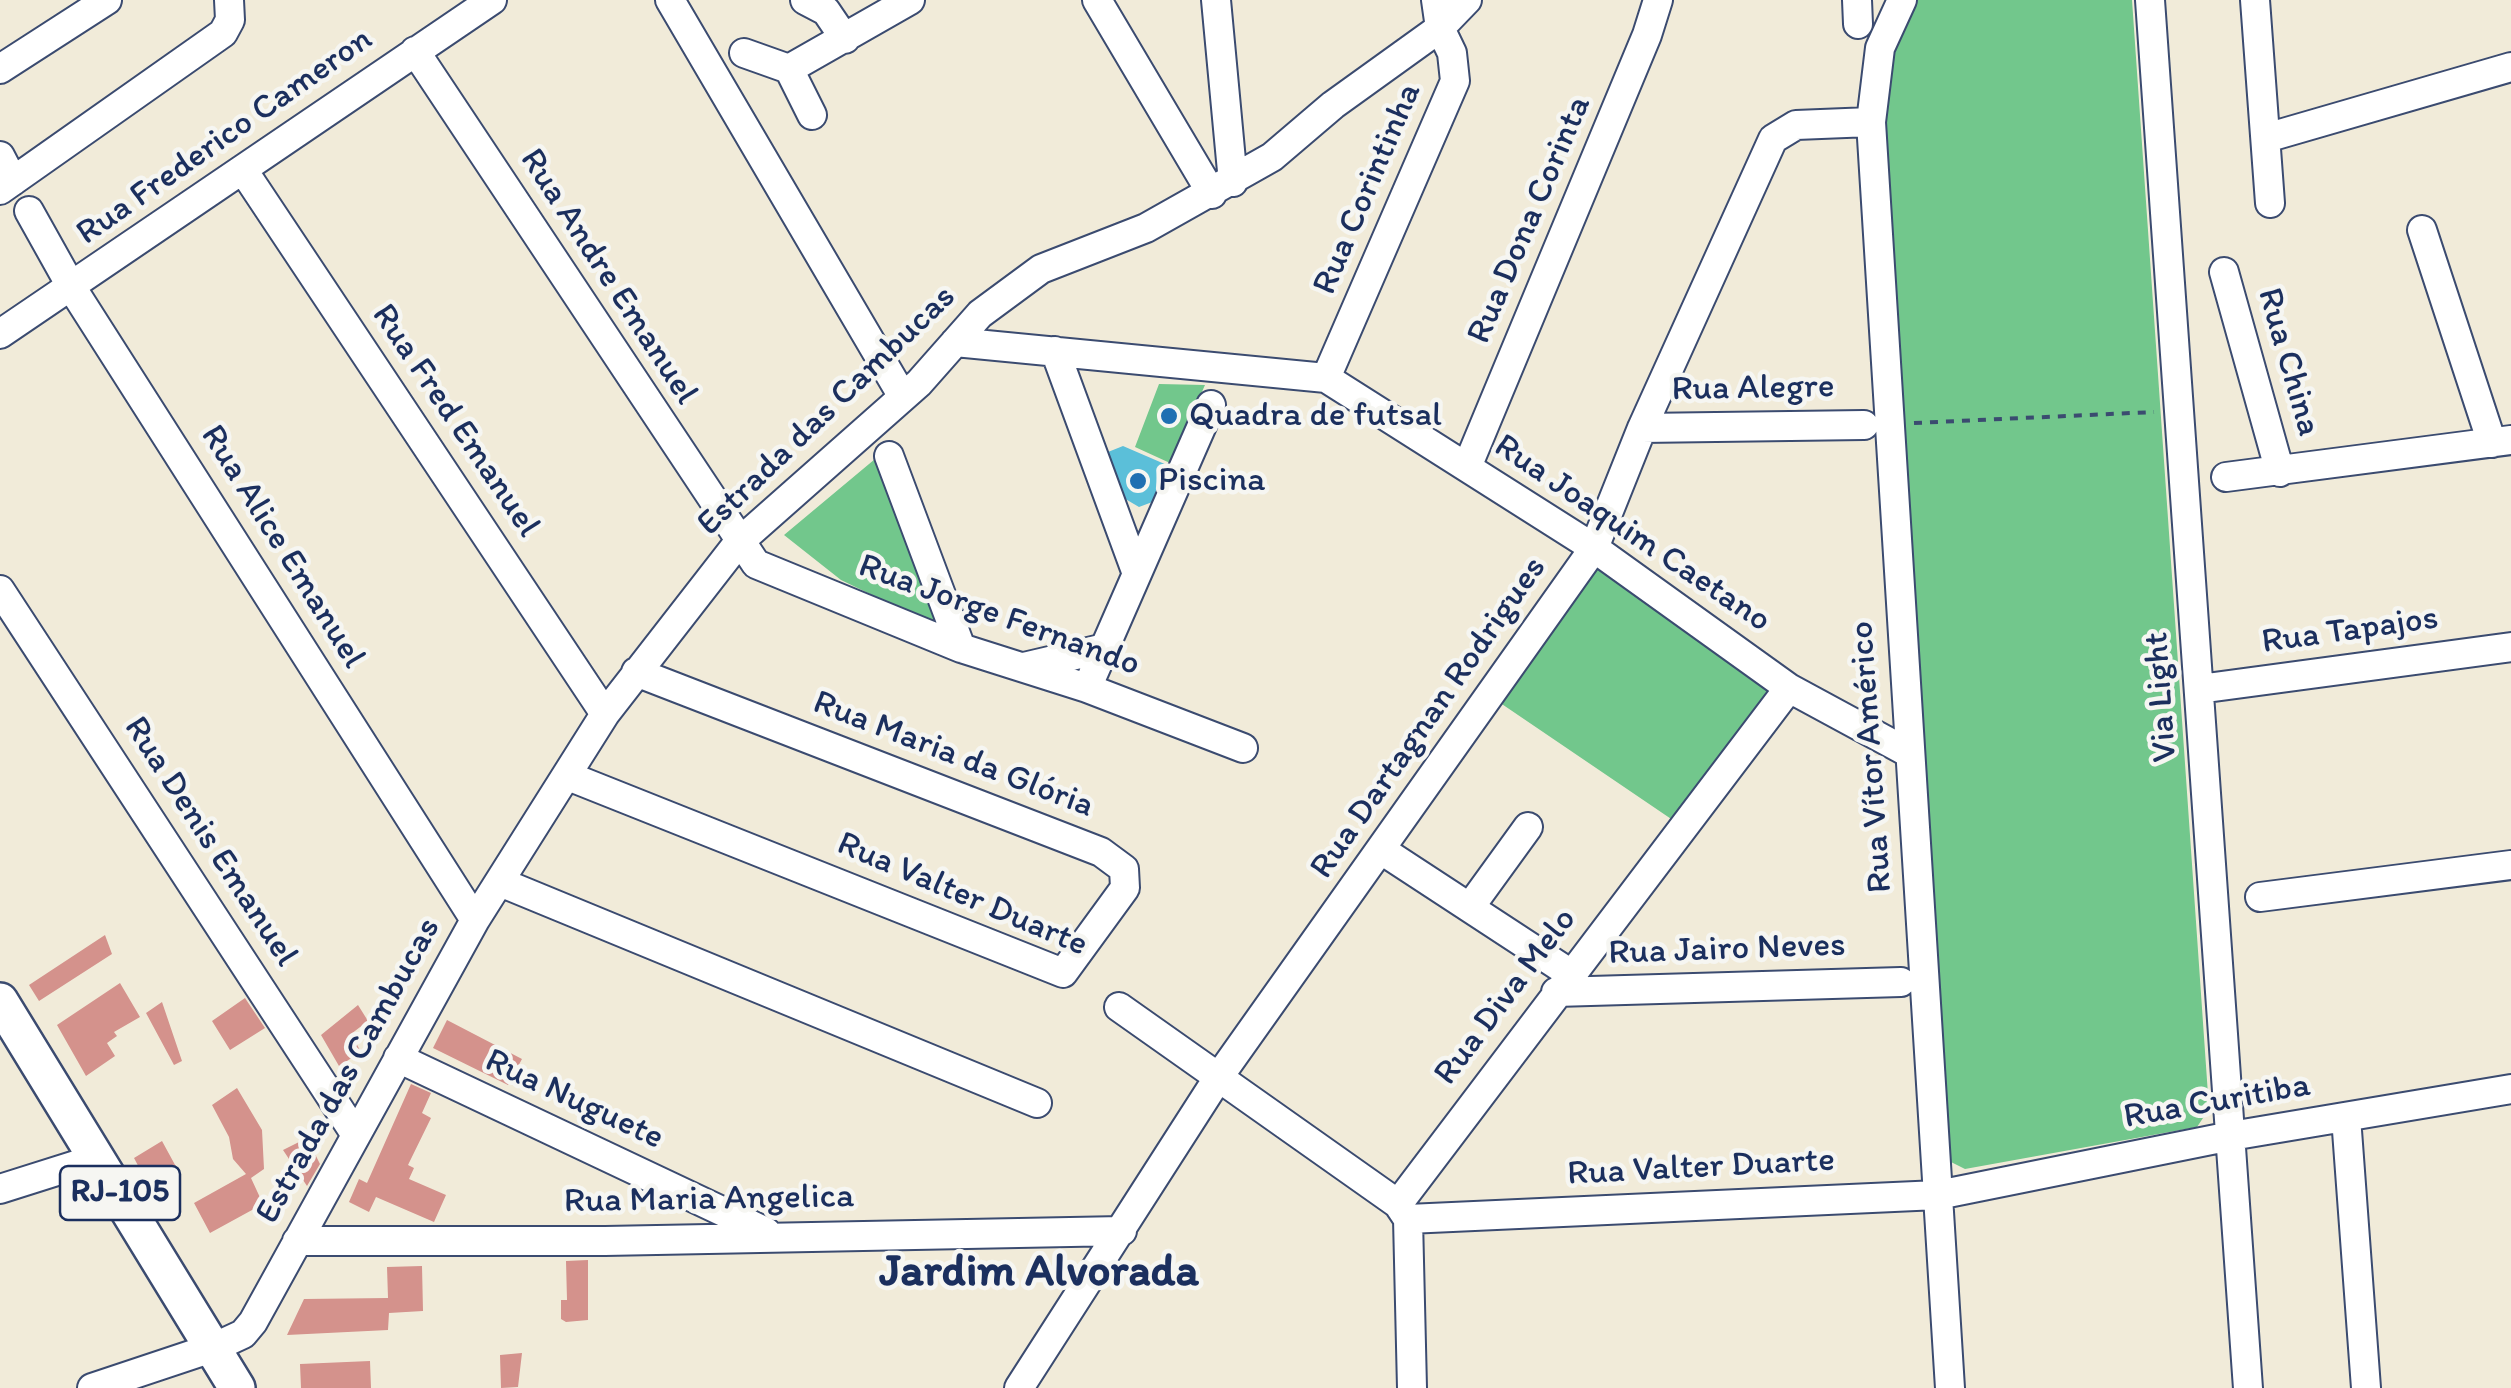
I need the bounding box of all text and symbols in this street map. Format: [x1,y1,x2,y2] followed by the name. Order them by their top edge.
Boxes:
[69,19,381,255] street label: Rua Frederico Cameron
[1305,77,1431,301] street label: Rua Corintinha
[1459,90,1601,350] street label: Rua Dona Corinta
[510,141,706,413] street label: Rua Andre Emanuel
[689,277,965,545] street label: Estrada das Cambucas
[2247,283,2329,441] street label: Rua China
[362,297,548,545] street label: Rua Fred Emanuel
[1671,367,1835,411] street label: Rua Alegre
[1189,395,1442,437] place label: Quadra de futsal
[1158,405,1180,427] marker: Quadra de futsal
[190,418,374,676] street label: Rua Alice Emanuel
[1486,426,1778,642] street label: Rua Joaquim Caetano
[1158,460,1265,502] place label: Piscina
[1127,470,1149,492] marker: Piscina
[853,546,1145,686] street label: Rua Jorge Fernando
[1302,549,1556,887] street label: Rua Dartagnan Rodrigues
[2259,598,2441,664] street label: Rua Tapajos
[1842,620,1902,894] street label: Rua Vítor Américo
[2137,631,2187,763] street label: Via Light
[807,682,1099,828] street label: Rua Maria da Glória
[114,709,306,975] street label: Rua Denis Emanuel
[830,823,1094,967] street label: Rua Valter Duarte
[1426,900,1586,1094] street label: Rua Diva Melo
[247,911,451,1231] street label: Estrada das Cambucas
[1608,925,1846,975] street label: Rua Jairo Neves
[478,1040,670,1160] street label: Rua Nuguete
[2121,1065,2313,1139] street label: Rua Curitiba
[1566,1140,1836,1196] street label: Rua Valter Duarte
[60,1166,180,1220] road number: RJ-105
[563,1176,855,1224] street label: Rua Maria Angelica
[879,1247,1199,1301] district label: Jardim Alvorada

